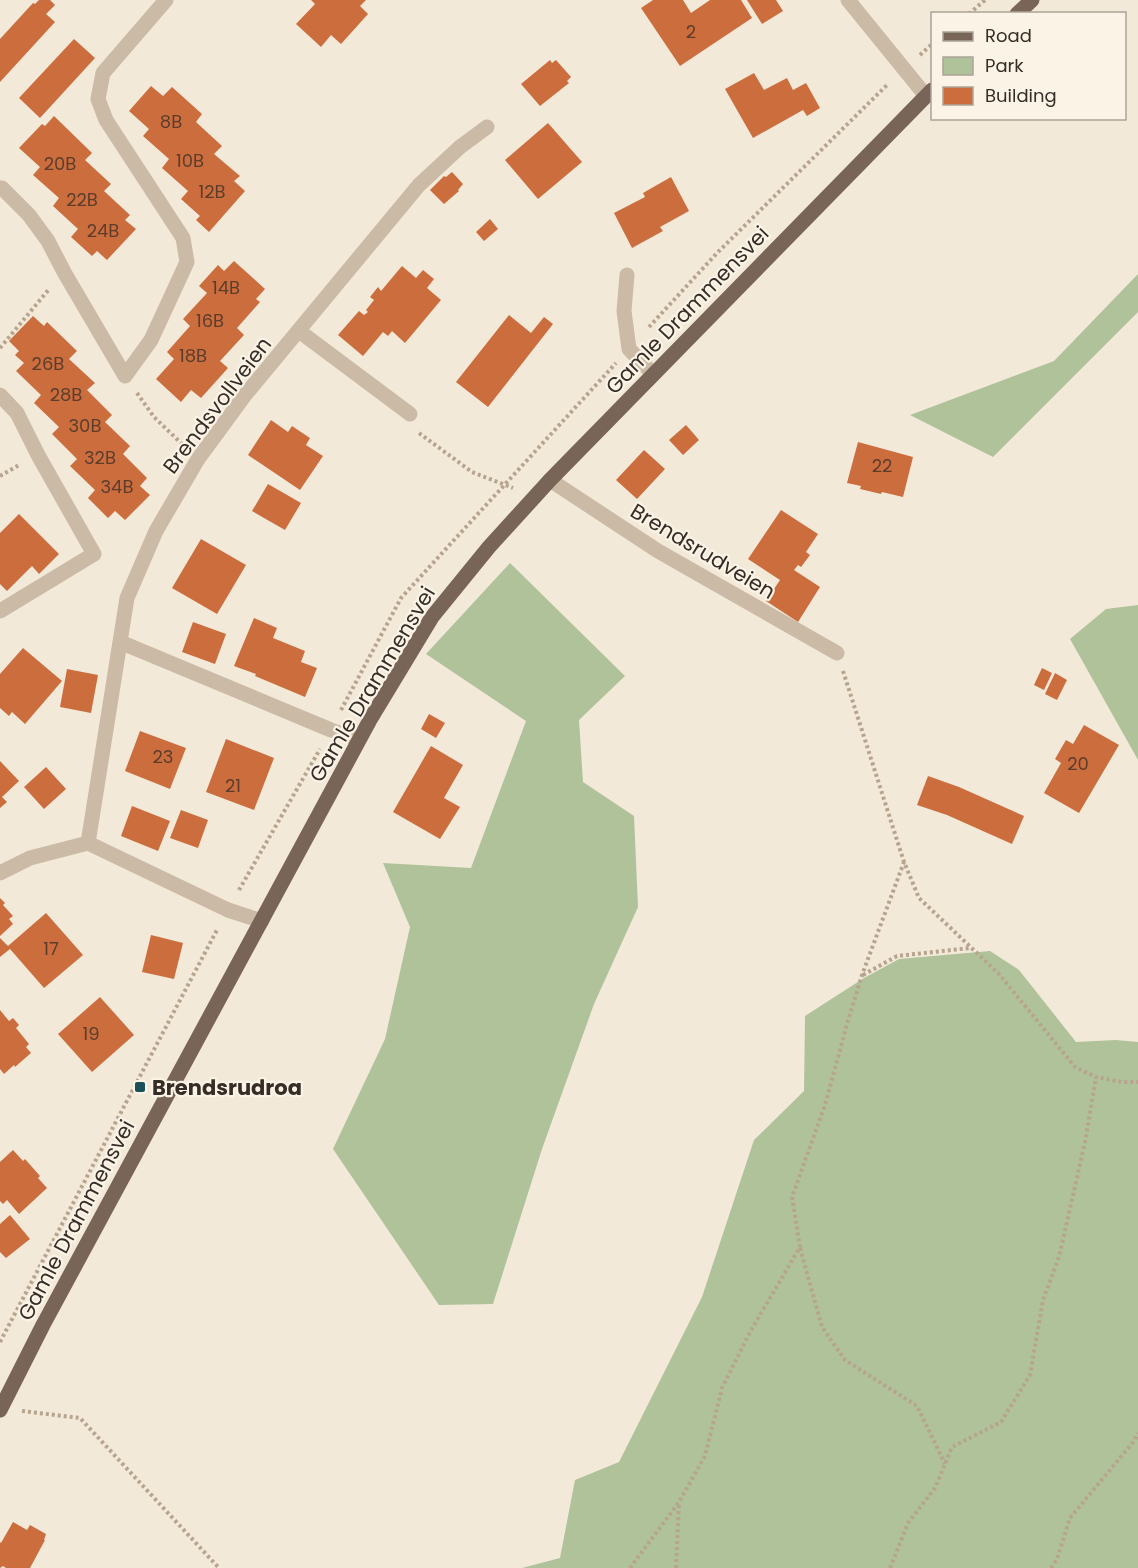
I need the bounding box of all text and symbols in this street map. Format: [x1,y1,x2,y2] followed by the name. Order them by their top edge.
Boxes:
[931,12,1126,120] legend
[686,19,696,44] house number: 2
[985,23,1032,48] text: Road
[985,53,1024,78] text: Park
[985,83,1057,108] text: Building
[160,109,182,134] house number: 8B
[176,148,204,173] house number: 10B
[44,151,76,176] house number: 20B
[198,179,226,204] house number: 12B
[66,187,98,212] house number: 22B
[87,218,119,243] house number: 24B
[599,220,775,400] street label: Gamle Drammensvei
[212,275,240,300] house number: 14B
[196,308,224,333] house number: 16B
[156,331,278,479] street label: Brendsvollveien
[179,343,207,368] house number: 18B
[32,351,64,376] house number: 26B
[50,382,82,407] house number: 28B
[69,413,101,438] house number: 30B
[84,445,116,470] house number: 32B
[872,453,892,478] house number: 22
[101,474,133,499] house number: 34B
[625,496,781,606] street label: Brendsrudveien
[302,581,442,787] street label: Gamle Drammensvei
[153,744,173,769] house number: 23
[1067,751,1089,776] house number: 20
[225,773,241,798] house number: 21
[43,936,59,961] house number: 17
[82,1021,100,1046] house number: 19
[152,1073,302,1102] place label: Brendsrudroa
[133,1080,147,1094] marker: Brendsrudroa
[11,1115,141,1325] street label: Gamle Drammensvei

